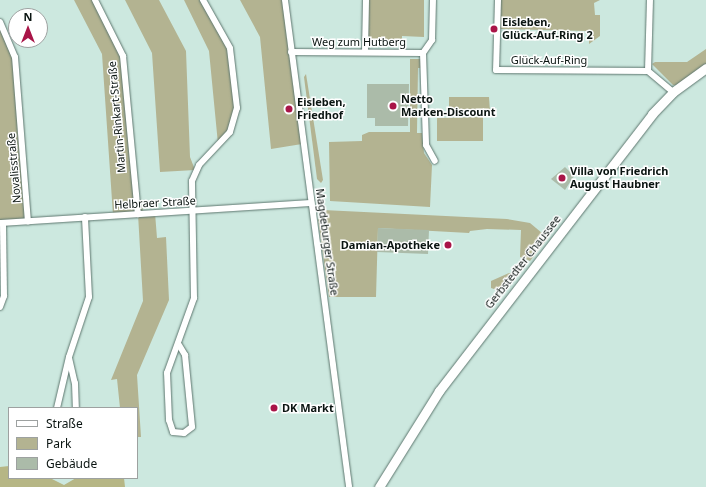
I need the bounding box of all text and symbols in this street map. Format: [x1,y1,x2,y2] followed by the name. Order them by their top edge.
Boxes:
[8,8,48,48] north arrow
[24,9,32,24] text: N
[502,16,593,42] place label: Eisleben, Glück-Auf-Ring 2
[489,24,499,34] marker: Eisleben, Glück-Auf-Ring 2
[312,35,406,49] street label: Weg zum Hutberg
[511,53,587,67] street label: Glück-Auf-Ring
[106,61,128,173] street label: Martin-Rinkart-Straße
[401,93,495,119] place label: Netto Marken-Discount
[297,96,346,122] place label: Eisleben, Friedhof
[388,101,398,111] marker: Netto Marken-Discount
[284,104,294,114] marker: Eisleben, Friedhof
[4,132,24,204] street label: Novalisstraße
[570,165,668,191] place label: Villa von Friedrich August Haubner
[557,173,567,183] marker: Villa von Friedrich August Haubner
[313,188,341,296] street label: Magdeburger Straße
[114,194,196,212] street label: Helbraer Straße
[482,213,564,311] street label: Gerbstedter Chaussee
[341,238,440,252] place label: Damian-Apotheke
[443,240,453,250] marker: Damian-Apotheke
[282,401,334,415] place label: DK Markt
[269,403,279,413] marker: DK Markt
[8,407,138,479] legend
[46,415,83,432] text: Straße
[46,435,71,452] text: Park
[46,455,97,472] text: Gebäude

